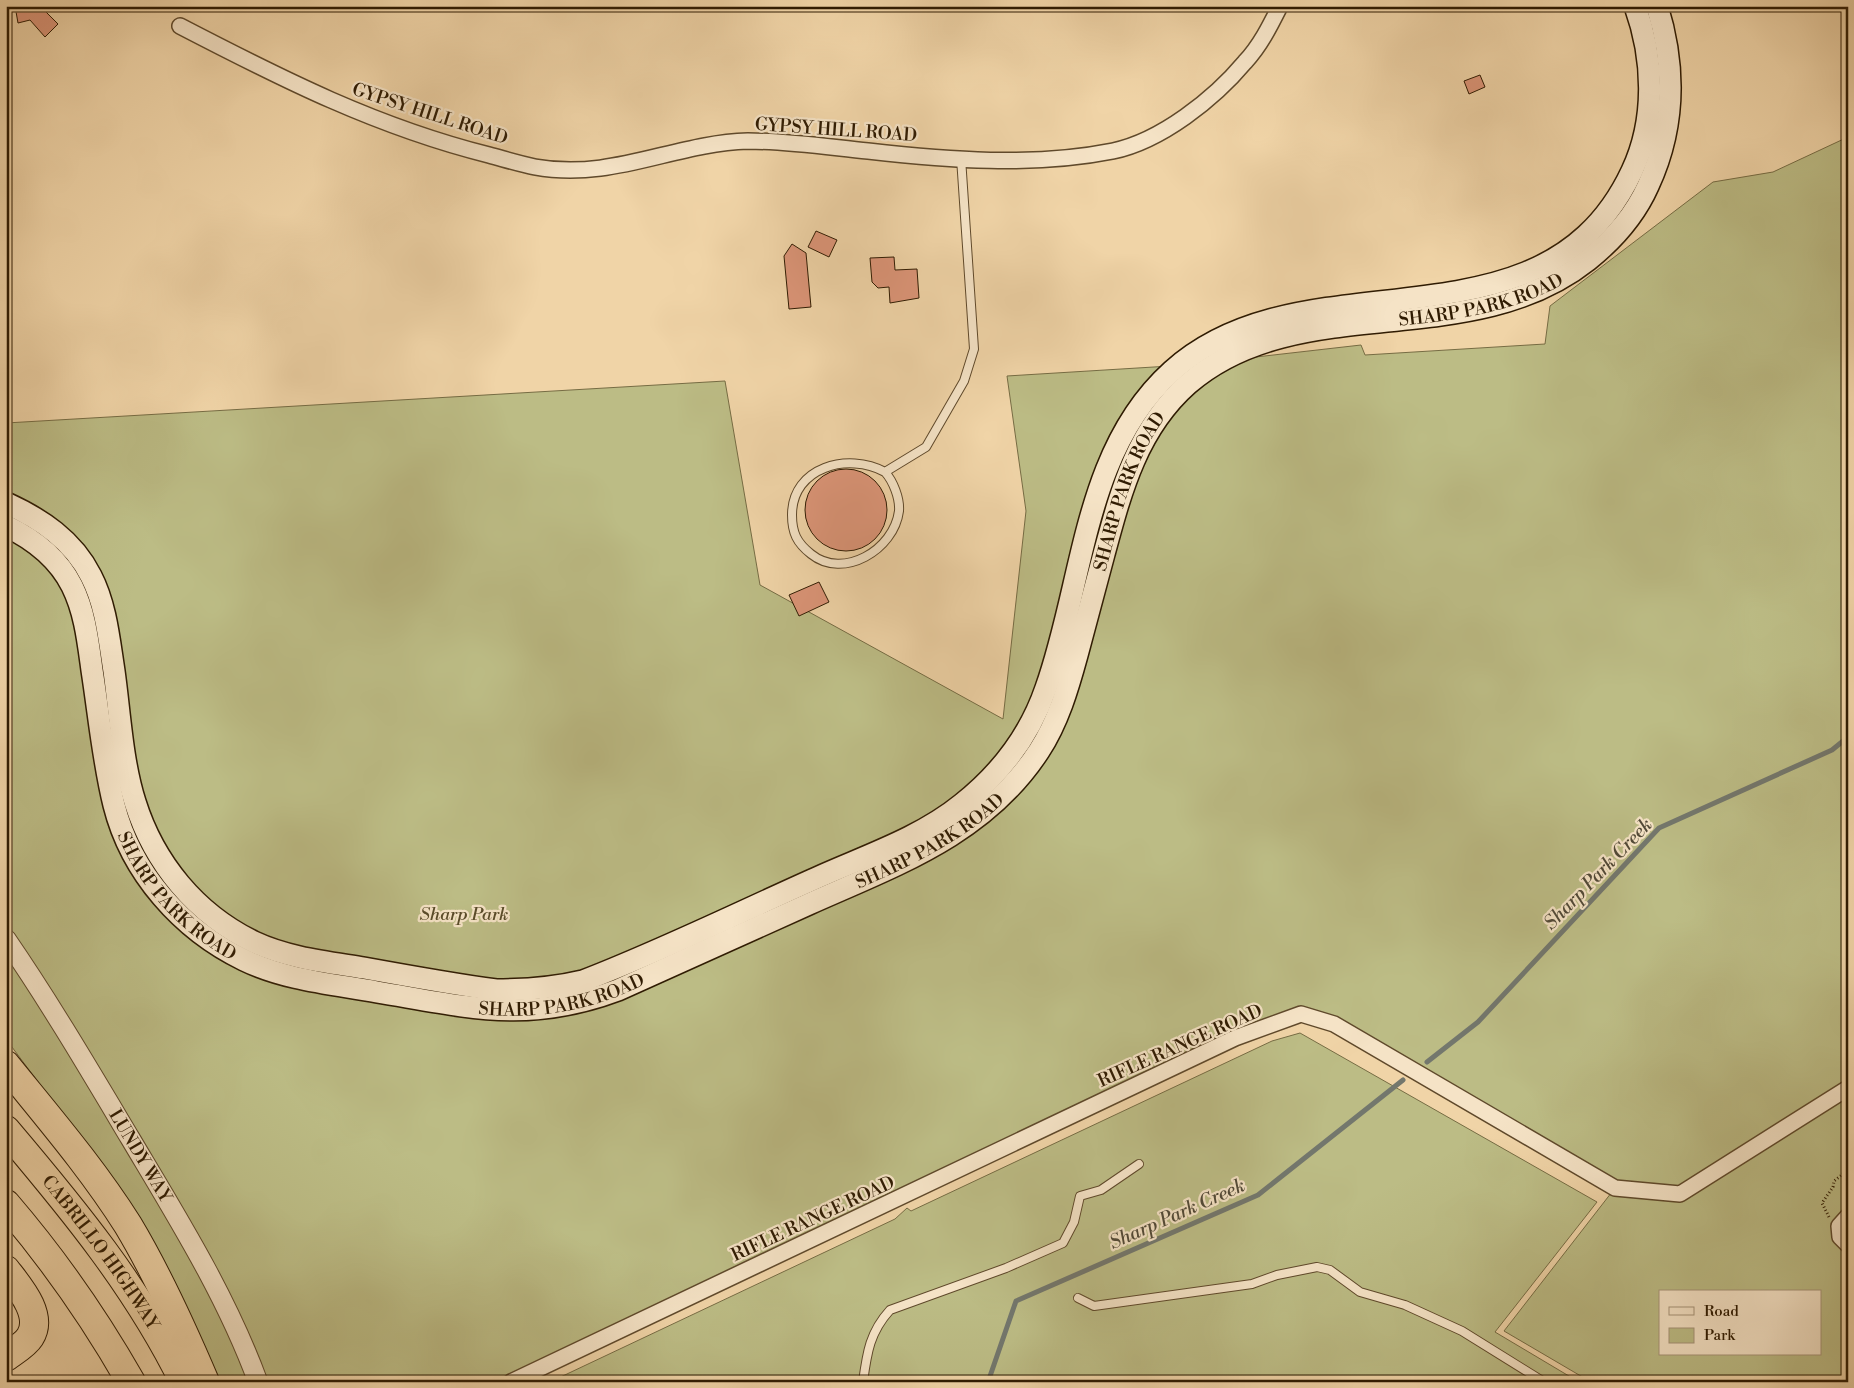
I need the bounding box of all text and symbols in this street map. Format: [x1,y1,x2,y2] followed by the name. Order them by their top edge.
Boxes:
[349,78,511,150] street label: GYPSY HILL ROAD
[754,113,918,147] street label: GYPSY HILL ROAD
[1397,268,1567,331] street label: SHARP PARK ROAD
[1088,407,1170,574] street label: SHARP PARK ROAD
[852,788,1009,894] street label: SHARP PARK ROAD
[1539,813,1657,935] water label: Sharp Park Creek
[112,828,241,965] street label: SHARP PARK ROAD
[420,903,508,926] park label: Sharp Park
[478,968,648,1021] street label: SHARP PARK ROAD
[1094,999,1266,1093] street label: RIFLE RANGE ROAD
[104,1105,178,1207] street label: LUNDY WAY
[37,1170,165,1335] street label: CABRILLO HIGHWAY
[727,1171,899,1267] street label: RIFLE RANGE ROAD
[1105,1173,1249,1255] water label: Sharp Park Creek
[1659,1290,1822,1356] legend
[1704,1302,1739,1321] text: Road
[1704,1326,1736,1345] text: Park

